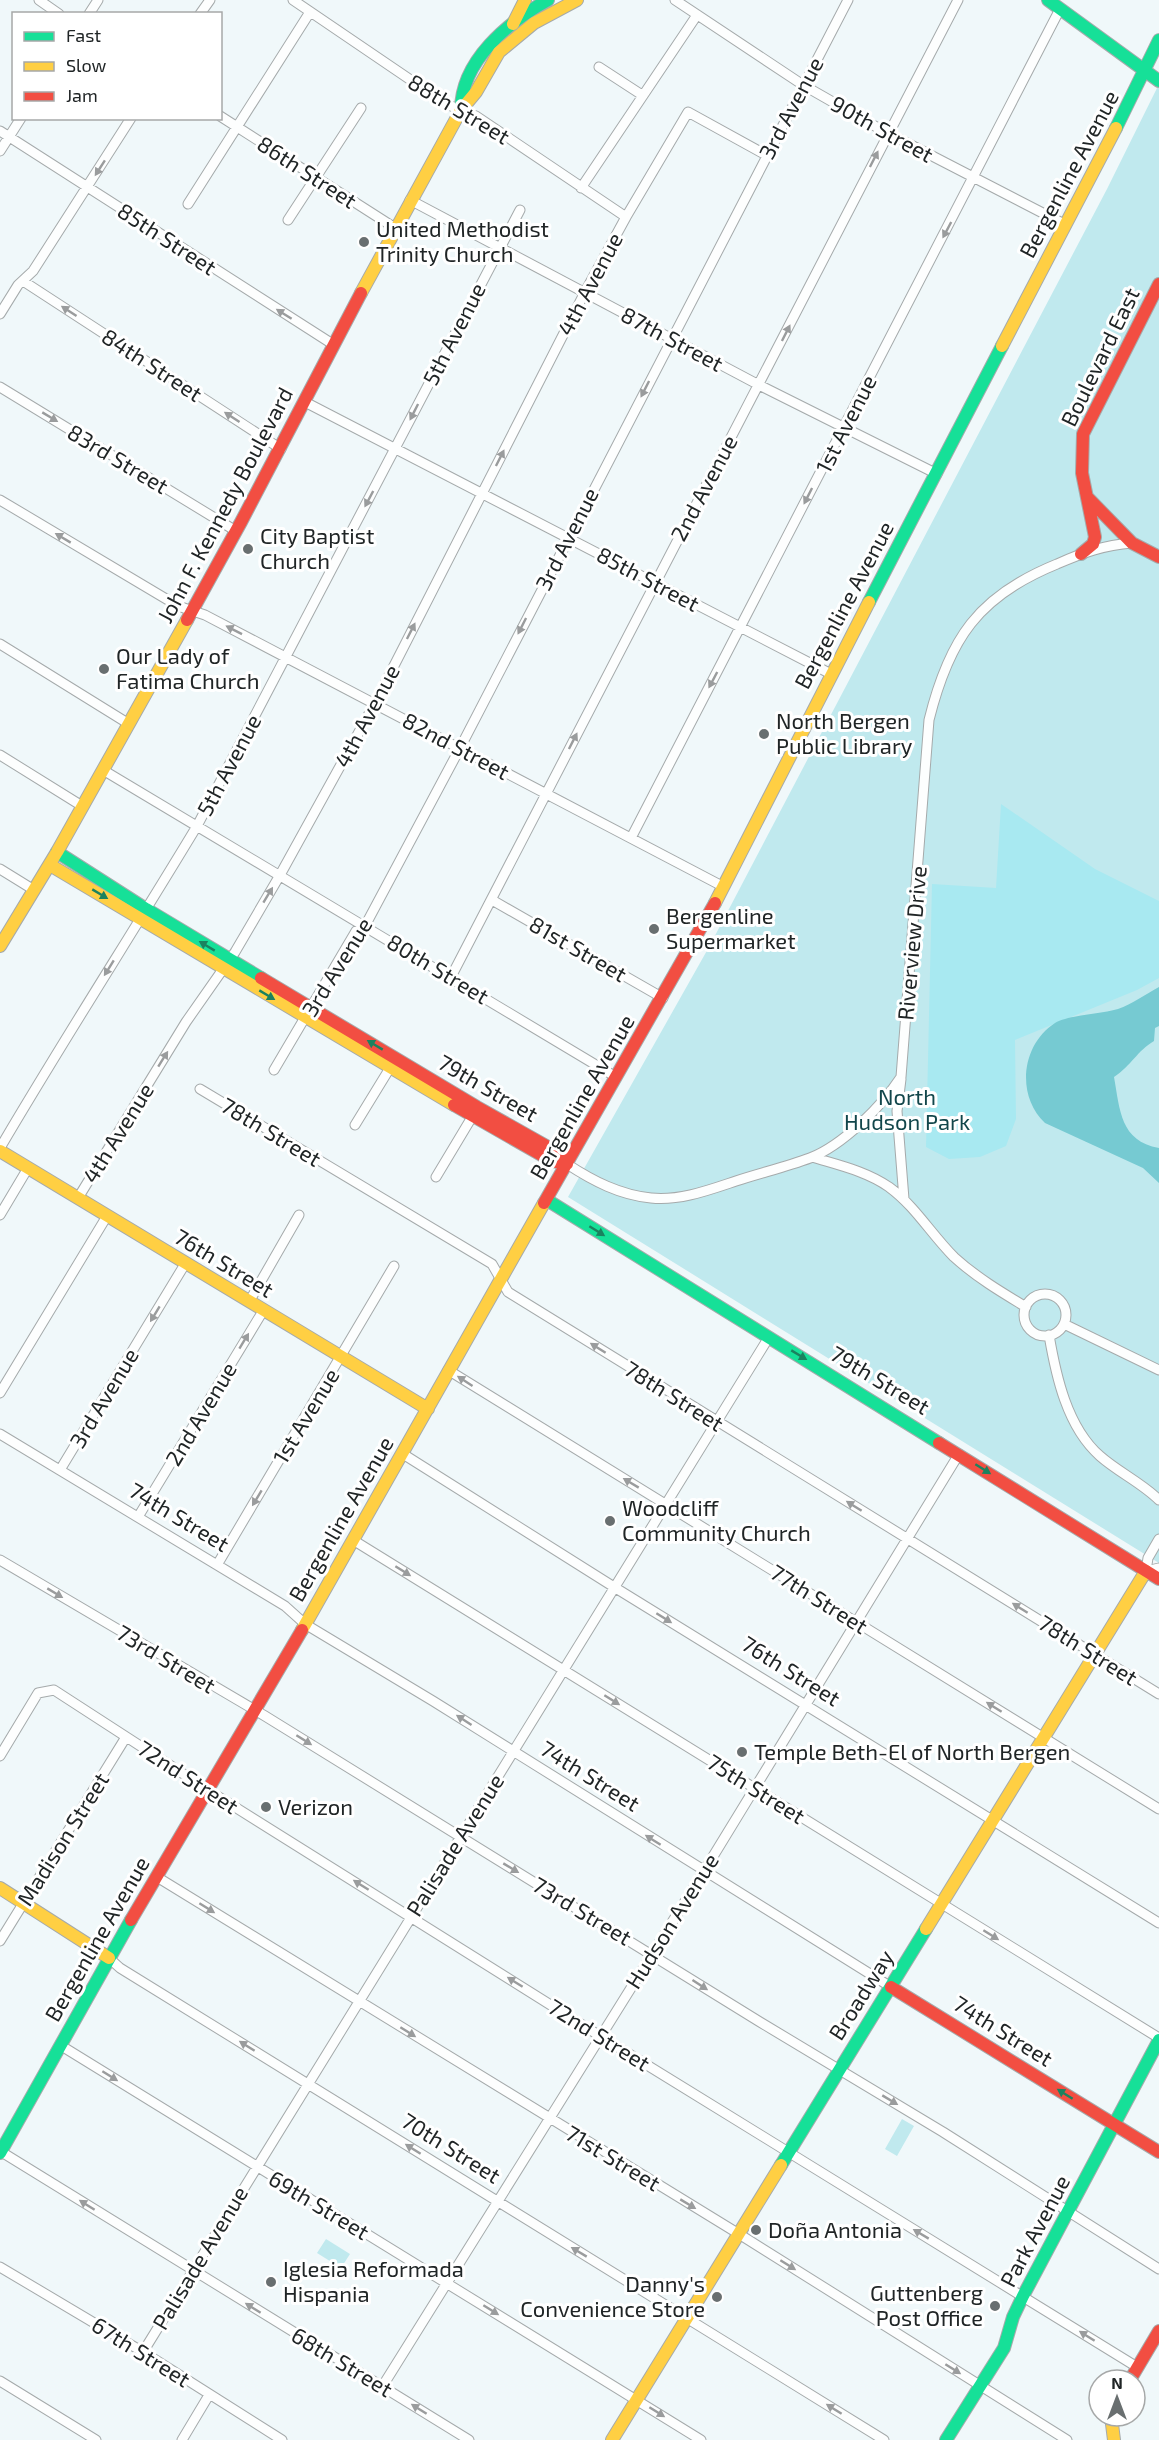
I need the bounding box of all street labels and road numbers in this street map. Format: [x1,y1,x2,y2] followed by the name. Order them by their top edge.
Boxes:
[752,52,828,163] street label: 3rd Avenue
[404,68,515,149] street label: 88th Street
[1013,85,1123,262] street label: Bergenline Avenue
[827,89,938,167] street label: 90th Street
[253,129,362,213] street label: 86th Street
[113,197,222,280] street label: 85th Street
[551,228,627,339] street label: 4th Avenue
[416,278,490,389] street label: 5th Avenue
[1054,283,1144,430] street label: Boulevard East
[617,300,728,376] street label: 87th Street
[98,322,207,406] street label: 84th Street
[809,370,881,477] street label: 1st Avenue
[151,382,297,627] street label: John F. Kennedy Boulevard
[63,418,174,498] street label: 83rd Street
[664,430,742,545] street label: 2nd Avenue
[529,483,603,594] street label: 3rd Avenue
[788,516,898,693] street label: Bergenline Avenue
[593,540,704,616] street label: 85th Street
[328,660,404,771] street label: 4th Avenue
[399,706,514,784] street label: 82nd Street
[191,709,266,820] street label: 5th Avenue
[891,865,931,1021] street label: Riverview Drive
[525,910,632,986] street label: 81st Street
[296,912,377,1021] street label: 3rd Avenue
[383,928,494,1009] street label: 80th Street
[523,1010,639,1183] street label: Bergenline Avenue
[434,1048,543,1126] street label: 79th Street
[76,1078,158,1187] street label: 4th Avenue
[217,1091,326,1171] street label: 78th Street
[170,1222,279,1302] street label: 76th Street
[826,1339,935,1419] street label: 79th Street
[63,1343,143,1452] street label: 3rd Avenue
[620,1354,729,1436] street label: 78th Street
[159,1357,241,1470] street label: 2nd Avenue
[267,1363,344,1468] street label: 1st Avenue
[282,1432,398,1605] street label: Bergenline Avenue
[125,1476,234,1556] street label: 74th Street
[766,1558,873,1638] street label: 77th Street
[1034,1608,1143,1690] street label: 78th Street
[112,1618,221,1698] street label: 73rd Street
[738,1630,846,1711] street label: 76th Street
[133,1734,244,1818] street label: 72nd Street
[536,1734,645,1816] street label: 74th Street
[703,1748,810,1828] street label: 75th Street
[11,1767,113,1910] street label: Madison Street
[400,1769,508,1920] street label: Palisade Avenue
[619,1848,723,1993] street label: Hudson Avenue
[38,1852,154,2025] street label: Bergenline Avenue
[528,1870,637,1950] street label: 73rd Street
[822,1944,898,2044] street label: Broadway
[949,1989,1058,2071] street label: 74th Street
[544,1993,655,2076] street label: 72nd Street
[397,2107,506,2188] street label: 70th Street
[562,2119,665,2195] street label: 71st Street
[265,2164,374,2244] street label: 69th Street
[994,2170,1074,2291] street label: Park Avenue
[146,2181,252,2334] street label: Palisade Avenue
[88,2311,196,2392] street label: 67th Street
[287,2321,398,2401] street label: 68th Street

